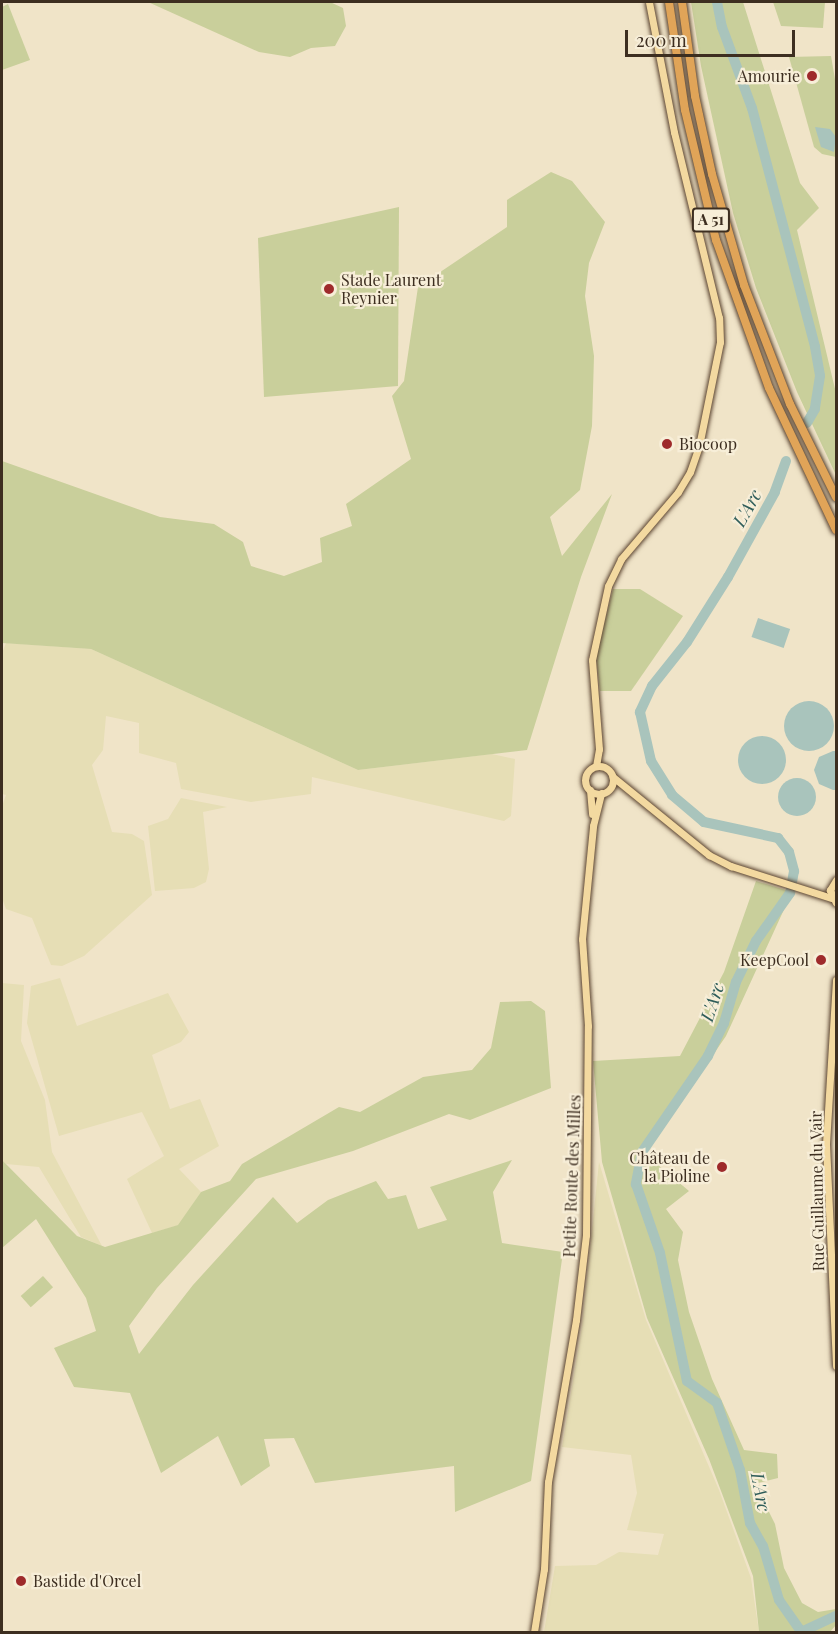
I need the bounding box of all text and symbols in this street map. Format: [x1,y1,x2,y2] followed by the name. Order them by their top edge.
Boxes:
[628,18,798,56] scale bar
[636,28,687,52] text: 200 m
[738,66,800,86] place label: Amourie
[805,69,819,83] marker: Amourie
[692,208,730,232] road number: A 51
[341,270,441,308] place label: Stade Laurent Reynier
[322,282,336,296] marker: Stade Laurent Reynier
[679,434,737,454] place label: Biocoop
[660,437,674,451] marker: Biocoop
[728,486,766,530] water label: L'Arc
[740,950,809,970] place label: KeepCool
[814,953,828,967] marker: KeepCool
[696,980,728,1024] water label: L'Arc
[560,1094,584,1258] street label: Petite Route des Milles
[806,1110,828,1272] street label: Rue Guillaume du Vair
[629,1148,710,1186] place label: Château de la Pioline
[715,1160,729,1174] marker: Château de la Pioline
[747,1471,775,1513] water label: L'Arc
[33,1571,141,1591] place label: Bastide d'Orcel
[14,1574,28,1588] marker: Bastide d'Orcel

